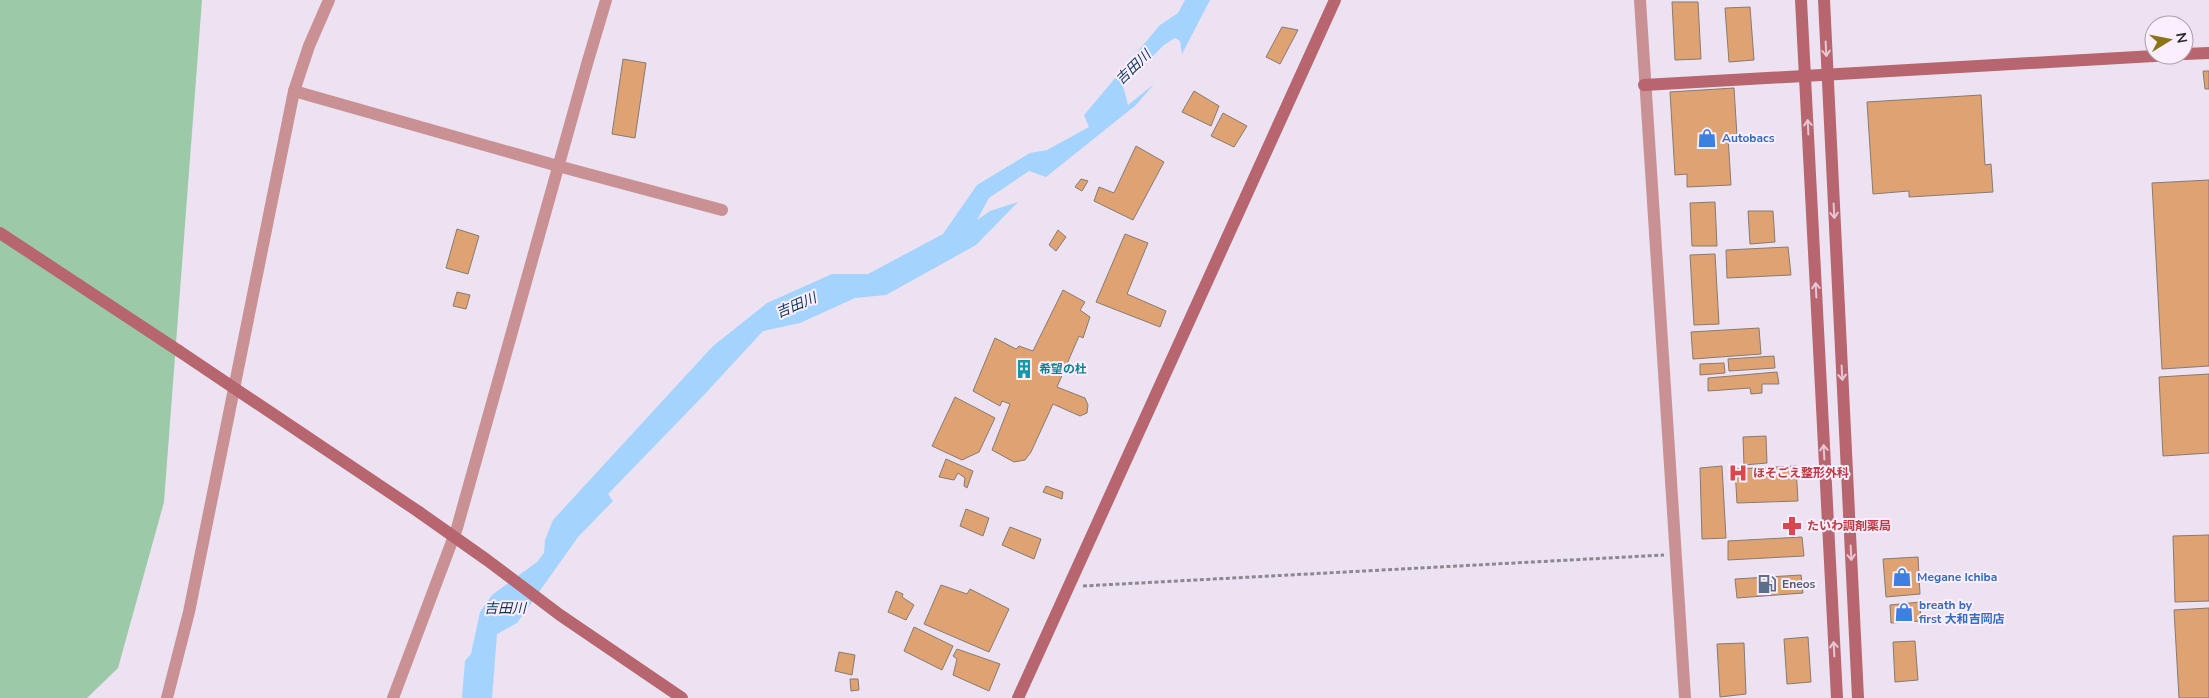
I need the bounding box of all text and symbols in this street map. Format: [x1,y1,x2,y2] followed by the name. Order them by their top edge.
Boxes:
[2144,15,2194,65] north arrow
[2171,31,2192,45] text: N
[1822,40,1831,56] one-way arrow
[1112,45,1156,89] water label: 吉田川
[1803,120,1812,136] one-way arrow
[1696,127,1718,149] shop icon: Autobacs
[1722,130,1775,146] place label: Autobacs
[1830,203,1839,219] one-way arrow
[1811,282,1820,298] one-way arrow
[773,288,821,322] water label: 吉田川
[1013,358,1035,380] building icon: 希望の杜
[1039,361,1087,377] place label: 希望の杜
[1837,365,1847,381] one-way arrow
[1820,444,1829,460] one-way arrow
[1727,462,1749,484] hospital icon: ほそごえ整形外科
[1753,465,1849,481] place label: ほそごえ整形外科
[1781,515,1803,537] pharmacy icon: たいわ調剤薬局
[1807,518,1891,534] place label: たいわ調剤薬局
[1846,545,1855,561] one-way arrow
[1891,566,1913,588] shop icon: Megane Ichiba
[1917,569,1997,585] place label: Megane Ichiba
[1756,573,1778,595] fuel station icon: Eneos
[1782,576,1816,592] place label: Eneos
[1919,597,2005,627] place label: breath by first 大和吉岡店
[484,599,528,618] water label: 吉田川
[1893,601,1915,623] shop icon: breath by first 大和吉岡店
[1830,642,1839,658] one-way arrow

